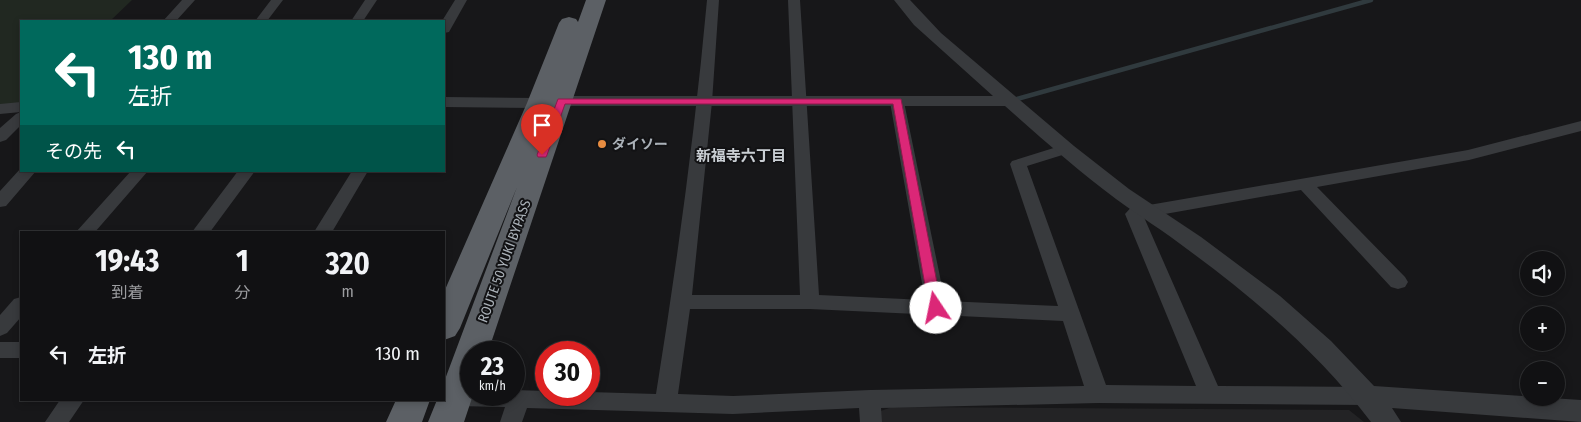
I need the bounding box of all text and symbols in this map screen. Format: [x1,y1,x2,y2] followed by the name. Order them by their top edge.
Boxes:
[128,36,212,78] text: 130 m
[45,40,110,105] icon: left
[128,83,172,110] text: 左折
[521,104,563,155] pin
[528,111,556,139] icon: arrive
[112,135,140,163] icon: left
[612,136,668,153] place label: ダイソー
[596,138,608,150] marker: ダイソー
[45,140,102,163] text: その先
[696,147,786,165] district label: 新福寺六丁目
[474,197,535,325] street label: ROUTE 50 YUKI BYPASS
[95,243,159,279] text: 19:43
[236,243,249,279] text: 1
[326,246,370,282] text: 320
[1520,251,1565,406] map controls
[1520,251,1565,296] button: sound
[909,281,961,333] position arrow
[342,282,354,301] text: m
[111,283,143,302] text: 到着
[234,283,250,302] text: 分
[1520,306,1565,351] button: +
[45,340,73,368] icon: left
[535,341,600,406] speed limit sign: 30
[375,342,420,365] text: 130 m
[88,344,126,367] text: 左折
[481,352,504,382] text: 23
[1520,361,1565,406] button: −
[479,379,506,393] text: km/h

